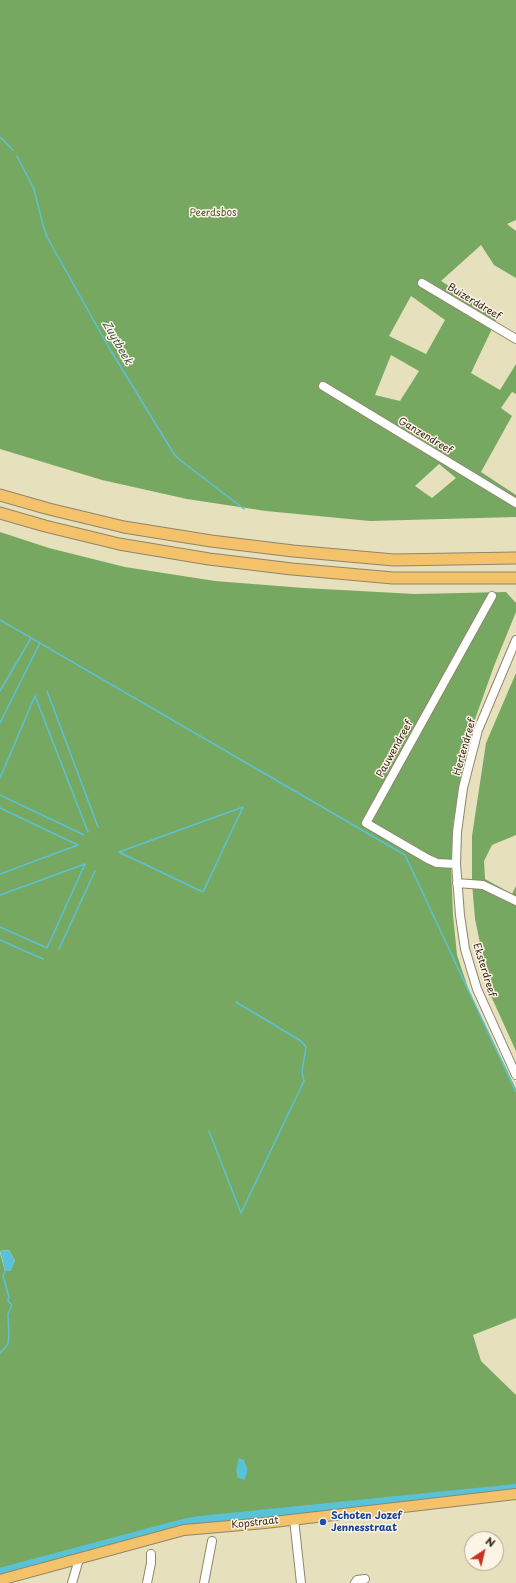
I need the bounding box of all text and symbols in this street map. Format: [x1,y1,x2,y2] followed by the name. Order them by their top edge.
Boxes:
[189,207,237,219] park label: Peerdsbos
[445,281,503,323] street label: Buizerddreef
[99,319,135,367] water label: Zuytbeek
[396,415,454,457] street label: Ganzendreef
[451,717,479,777] street label: Hertendreef
[374,719,416,779] street label: Pauwendreef
[470,942,498,998] street label: Eksterdreef
[331,1510,402,1534] place label: Schoten Jozef Jennesstraat
[231,1515,279,1531] street label: Kopstraat
[318,1517,328,1527] marker: Schoten Jozef Jennesstraat
[464,1531,504,1571] north arrow
[482,1532,499,1551] text: N

